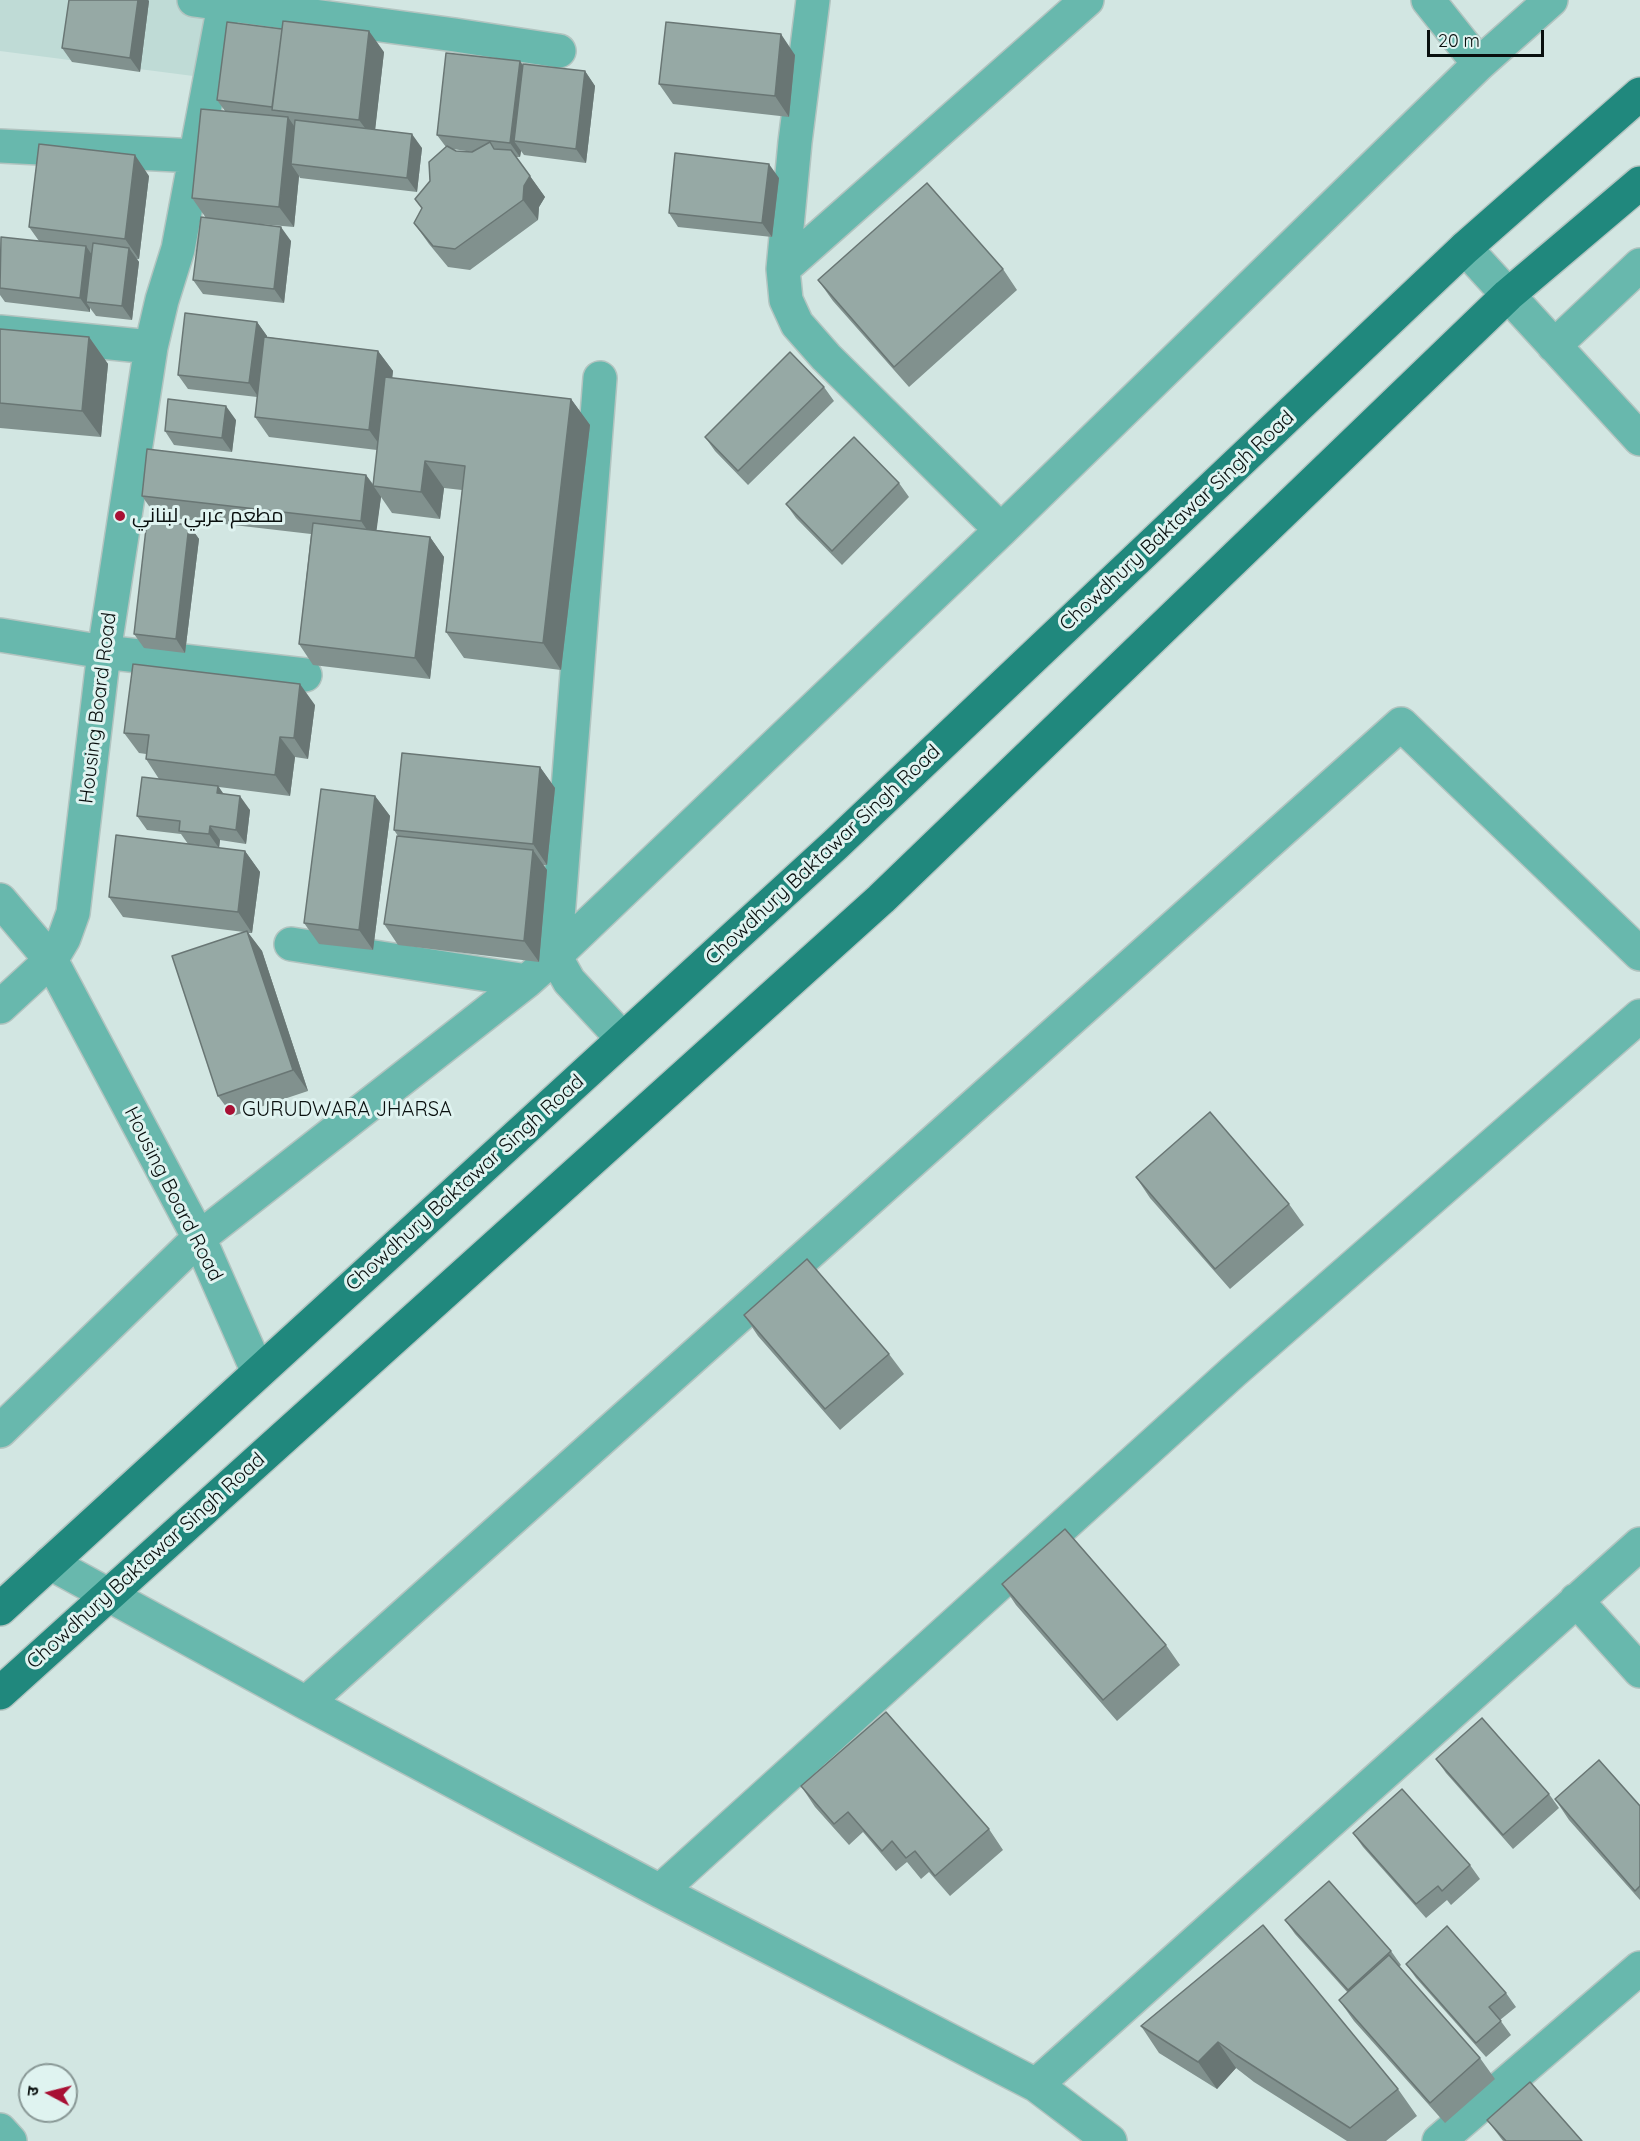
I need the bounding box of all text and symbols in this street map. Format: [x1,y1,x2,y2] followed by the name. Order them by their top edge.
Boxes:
[1430,18,1547,56] scale bar
[1438,29,1480,52] text: 20 m
[1055,406,1299,636] street label: Chowdhury Baktawar Singh Road
[132,504,284,528] place label: مطعم عربي لبناني
[113,509,127,523] marker: مطعم عربي لبناني
[74,611,122,805] street label: Housing Board Road
[701,740,945,970] street label: Chowdhury Baktawar Singh Road
[341,1070,589,1296] street label: Chowdhury Baktawar Singh Road
[242,1098,452,1122] place label: GURUDWARA JHARSA
[119,1103,227,1285] street label: Housing Board Road
[223,1103,237,1117] marker: GURUDWARA JHARSA
[22,1448,270,1674] street label: Chowdhury Baktawar Singh Road
[18,2063,78,2123] north arrow
[22,2085,43,2097] text: उ

